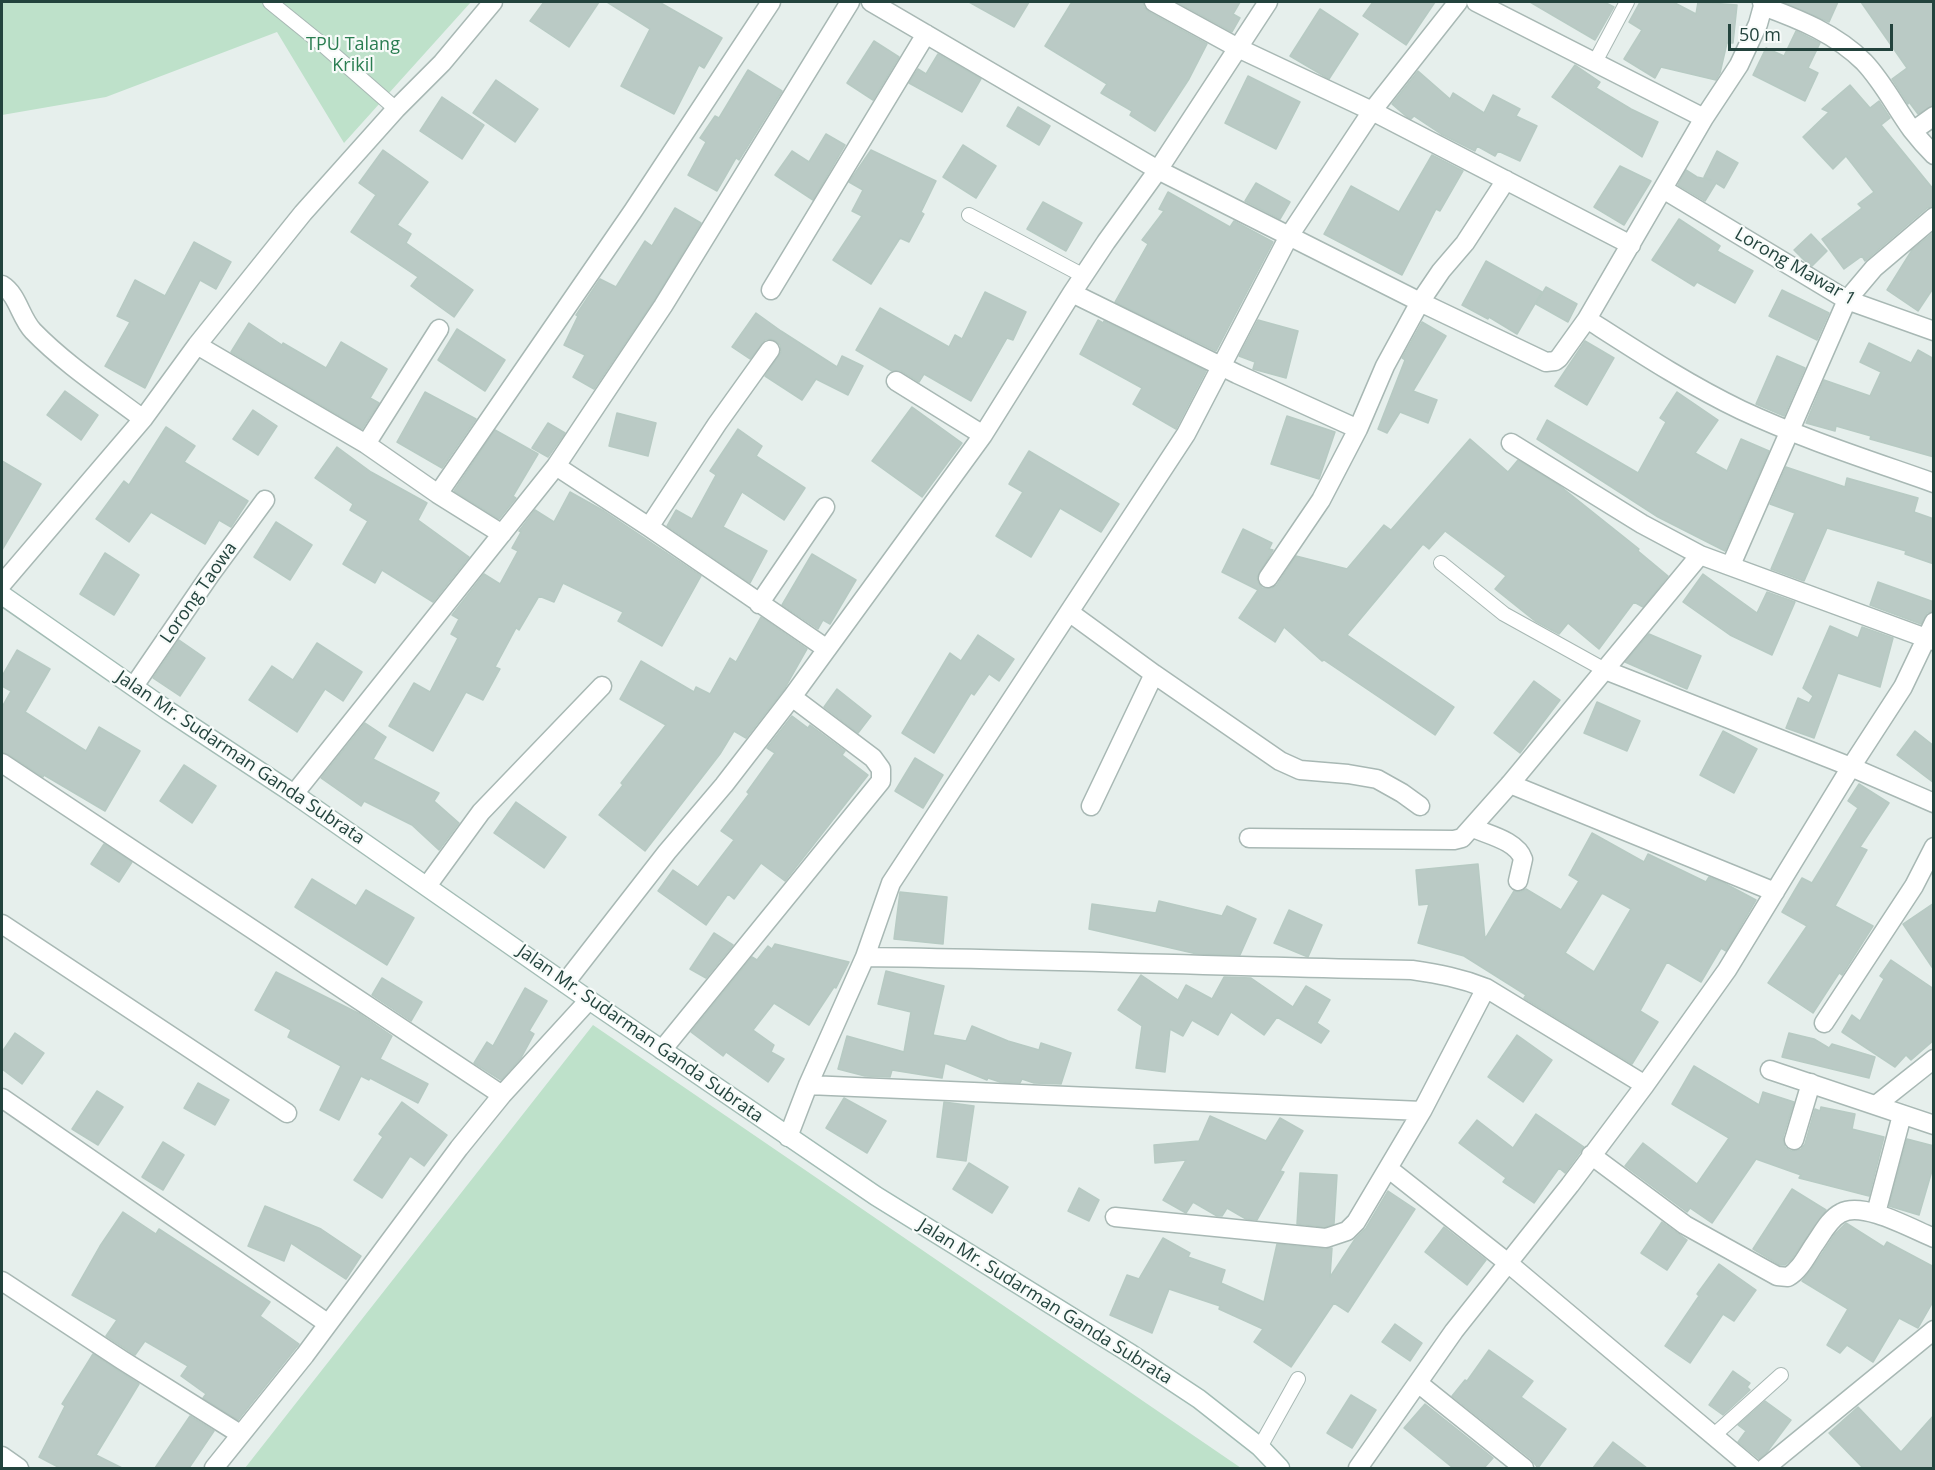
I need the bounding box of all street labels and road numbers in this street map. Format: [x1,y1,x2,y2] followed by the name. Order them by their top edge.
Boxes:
[1731,224,1859,310] street label: Lorong Mawar 1
[156,538,242,648] street label: Lorong Taowa
[112,667,368,849] street label: Jalan Mr. Sudarman Ganda Subrata
[513,940,767,1128] street label: Jalan Mr. Sudarman Ganda Subrata
[914,1215,1176,1389] street label: Jalan Mr. Sudarman Ganda Subrata

